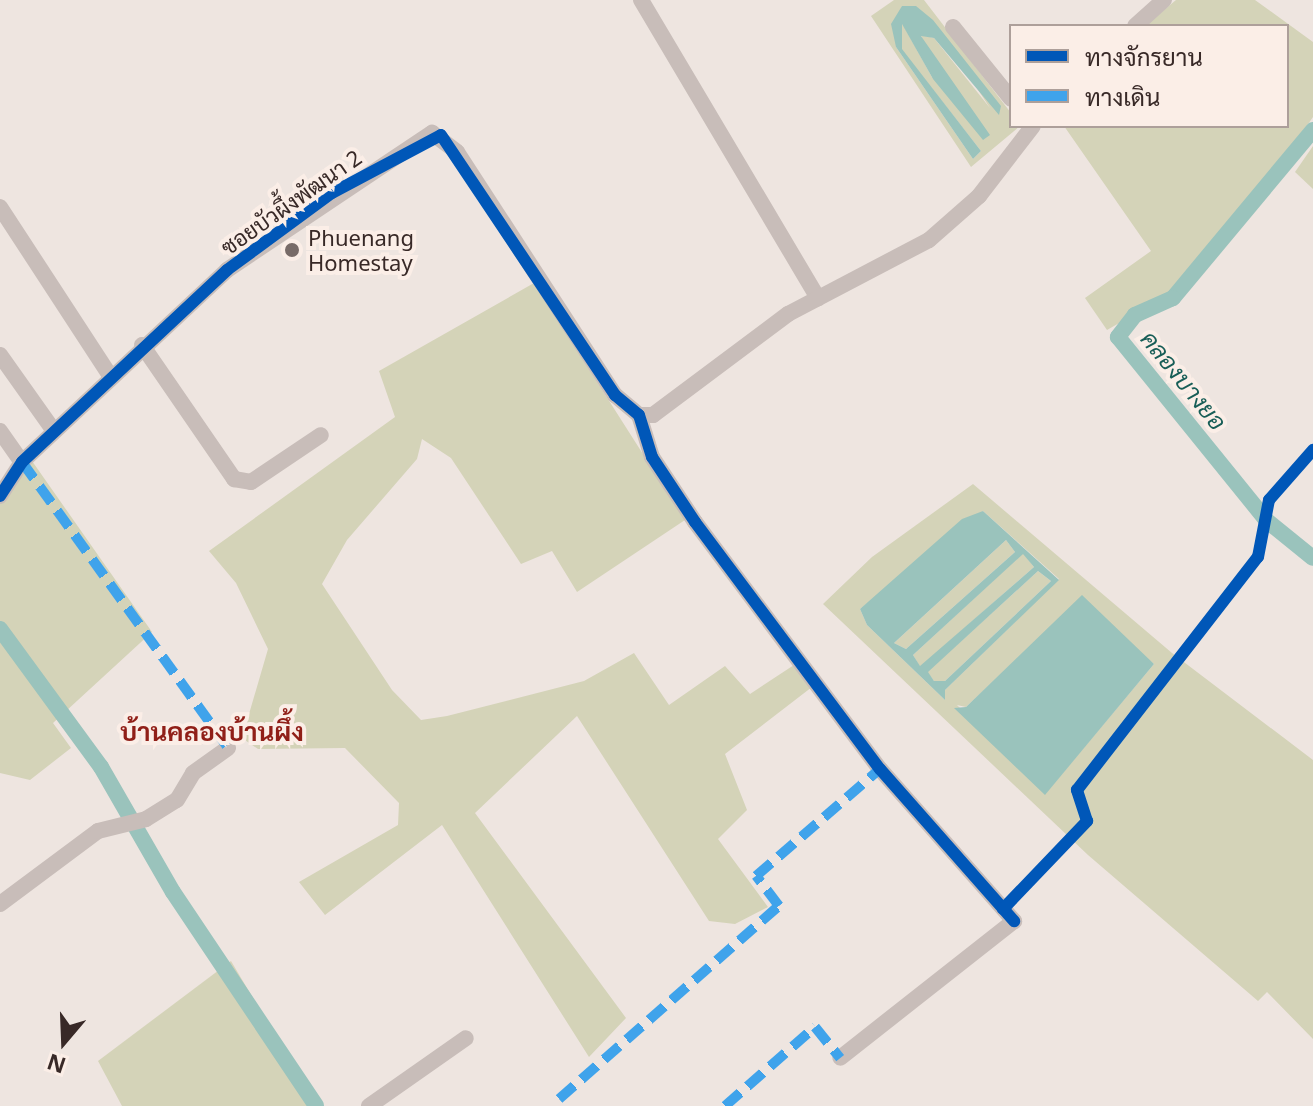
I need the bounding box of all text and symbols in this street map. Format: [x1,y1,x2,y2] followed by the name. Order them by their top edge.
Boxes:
[1009,24,1289,128] legend
[1085,40,1203,73] text: ทางจักรยาน
[1085,80,1160,113] text: ทางเดิน
[216,144,366,260] street label: ซอยบัวผึ้งพัฒนา 2
[308,224,414,276] place label: Phuenang Homestay
[283,241,301,259] marker: Phuenang Homestay
[1135,325,1233,435] water label: คลองบางยอ
[120,716,304,748] district label: บ้านคลองบ้านผึ้ง
[24,1002,104,1082] north arrow
[43,1048,70,1082] text: N

